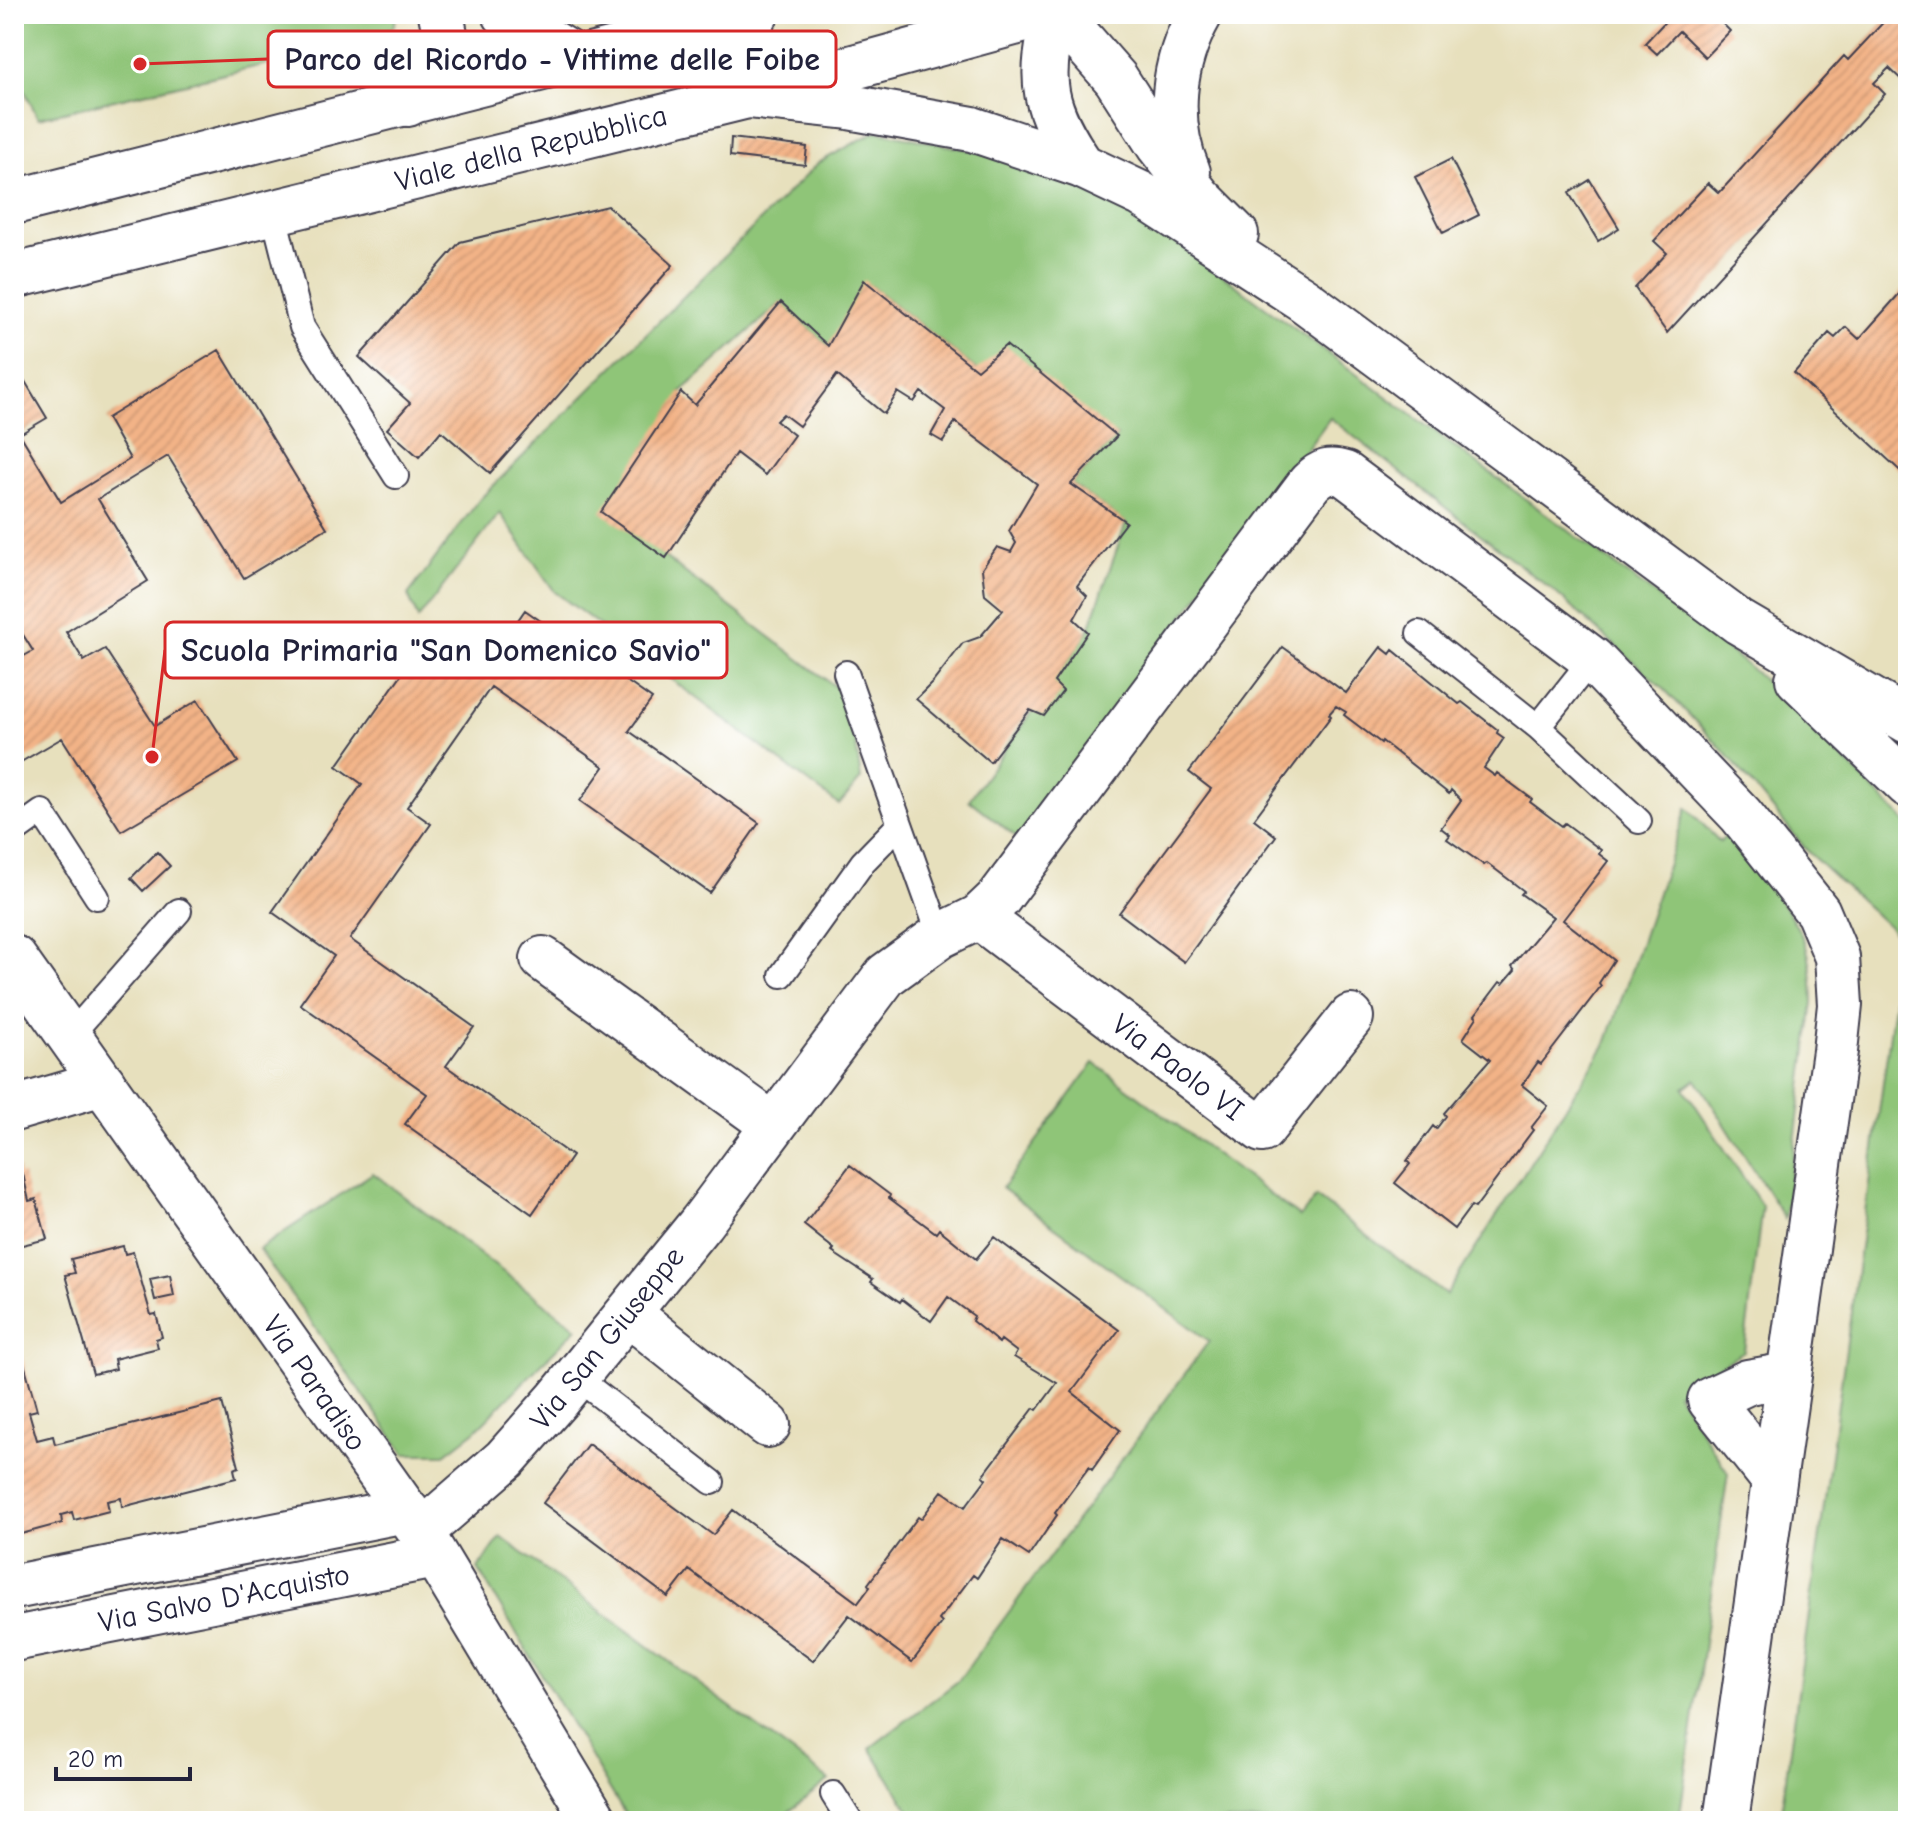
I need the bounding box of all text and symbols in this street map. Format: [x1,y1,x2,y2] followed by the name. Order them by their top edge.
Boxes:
[268,31,836,87] callout: Parco del Ricordo - Vittime delle Foibe
[284,41,820,78] text: Parco del Ricordo - Vittime delle Foibe
[392,98,671,199] street label: Viale della Repubblica
[165,622,727,678] callout: Scuola Primaria "San Domenico Savio"
[181,632,711,669] text: Scuola Primaria "San Domenico Savio"
[1105,1007,1250,1128] street label: Via Paolo VI
[523,1240,692,1437] street label: Via San Giuseppe
[255,1309,374,1458] street label: Via Paradiso
[96,1557,353,1640] street label: Via Salvo D'Acquisto
[56,1731,190,1781] scale bar
[68,1745,123,1773] text: 20 m

